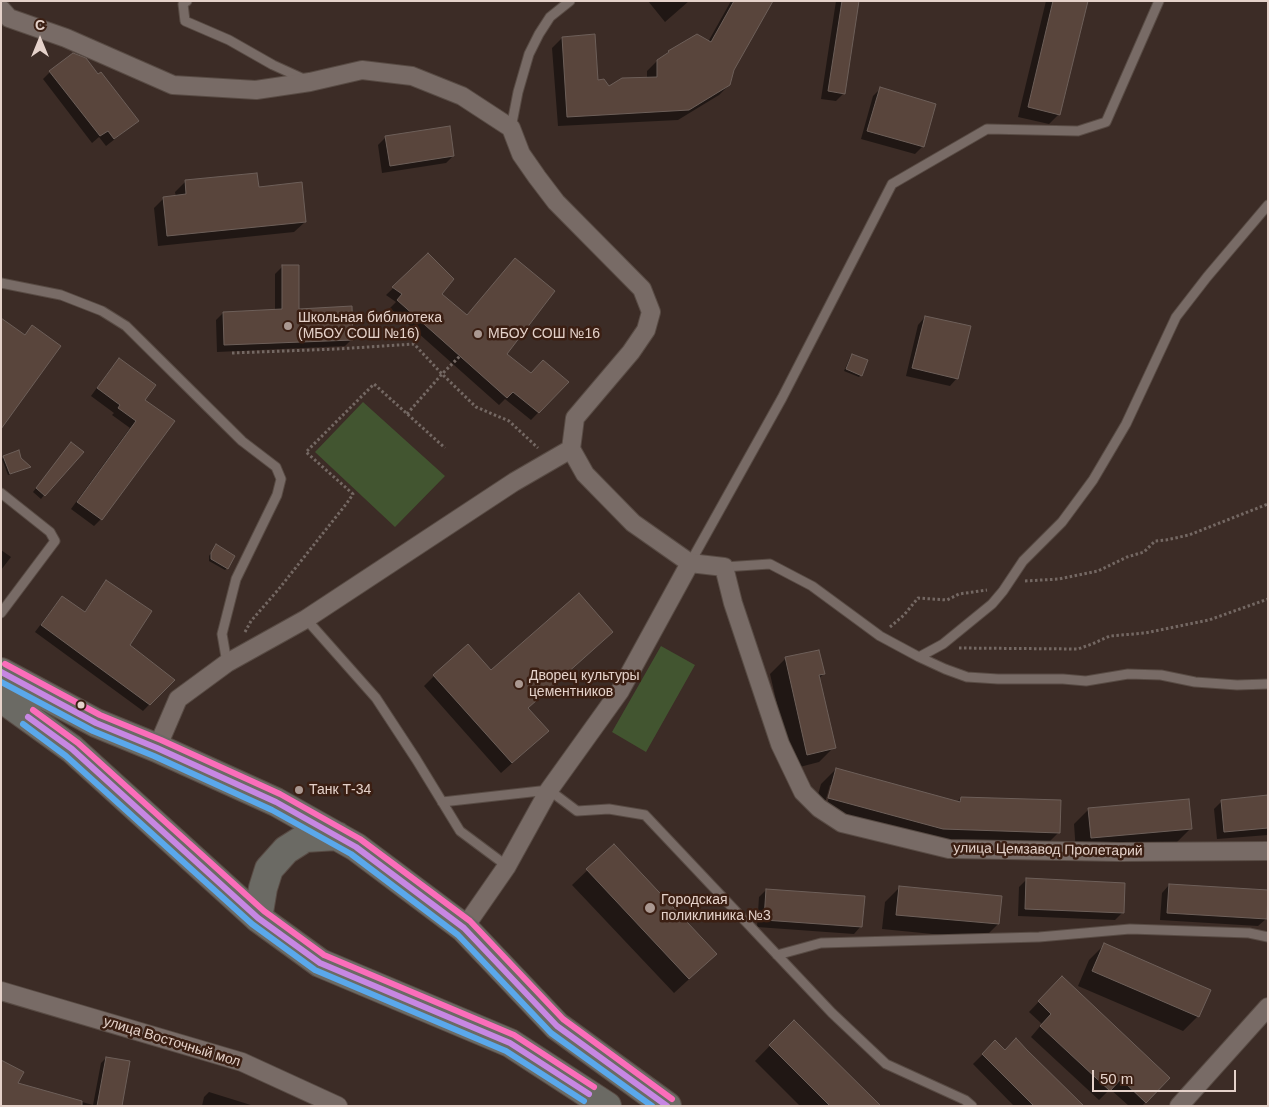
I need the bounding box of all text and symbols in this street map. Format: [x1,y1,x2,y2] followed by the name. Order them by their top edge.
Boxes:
[15,15,65,65] north arrow
[35,17,45,33] text: С
[298,310,442,342] place label: Школьная библиотека (МБОУ СОШ №16)
[282,320,294,332] marker: Школьная библиотека (МБОУ СОШ №16)
[488,326,600,342] place label: МБОУ СОШ №16
[472,328,484,340] marker: МБОУ СОШ №16
[529,668,640,700] place label: Дворец культуры цементников
[513,678,525,690] marker: Дворец культуры цементников
[76,700,86,710] unlabelled marker
[309,782,371,798] place label: Танк Т-34
[293,784,305,796] marker: Танк Т-34
[953,840,1143,860] street label: улица Цемзавод Пролетарий
[661,892,771,924] place label: Городская поликлиника №3
[643,901,657,915] marker: Городская поликлиника №3
[102,1013,242,1071] street label: улица Восточный мол
[1094,1060,1238,1092] scale bar
[1100,1070,1133,1087] text: 50 m

